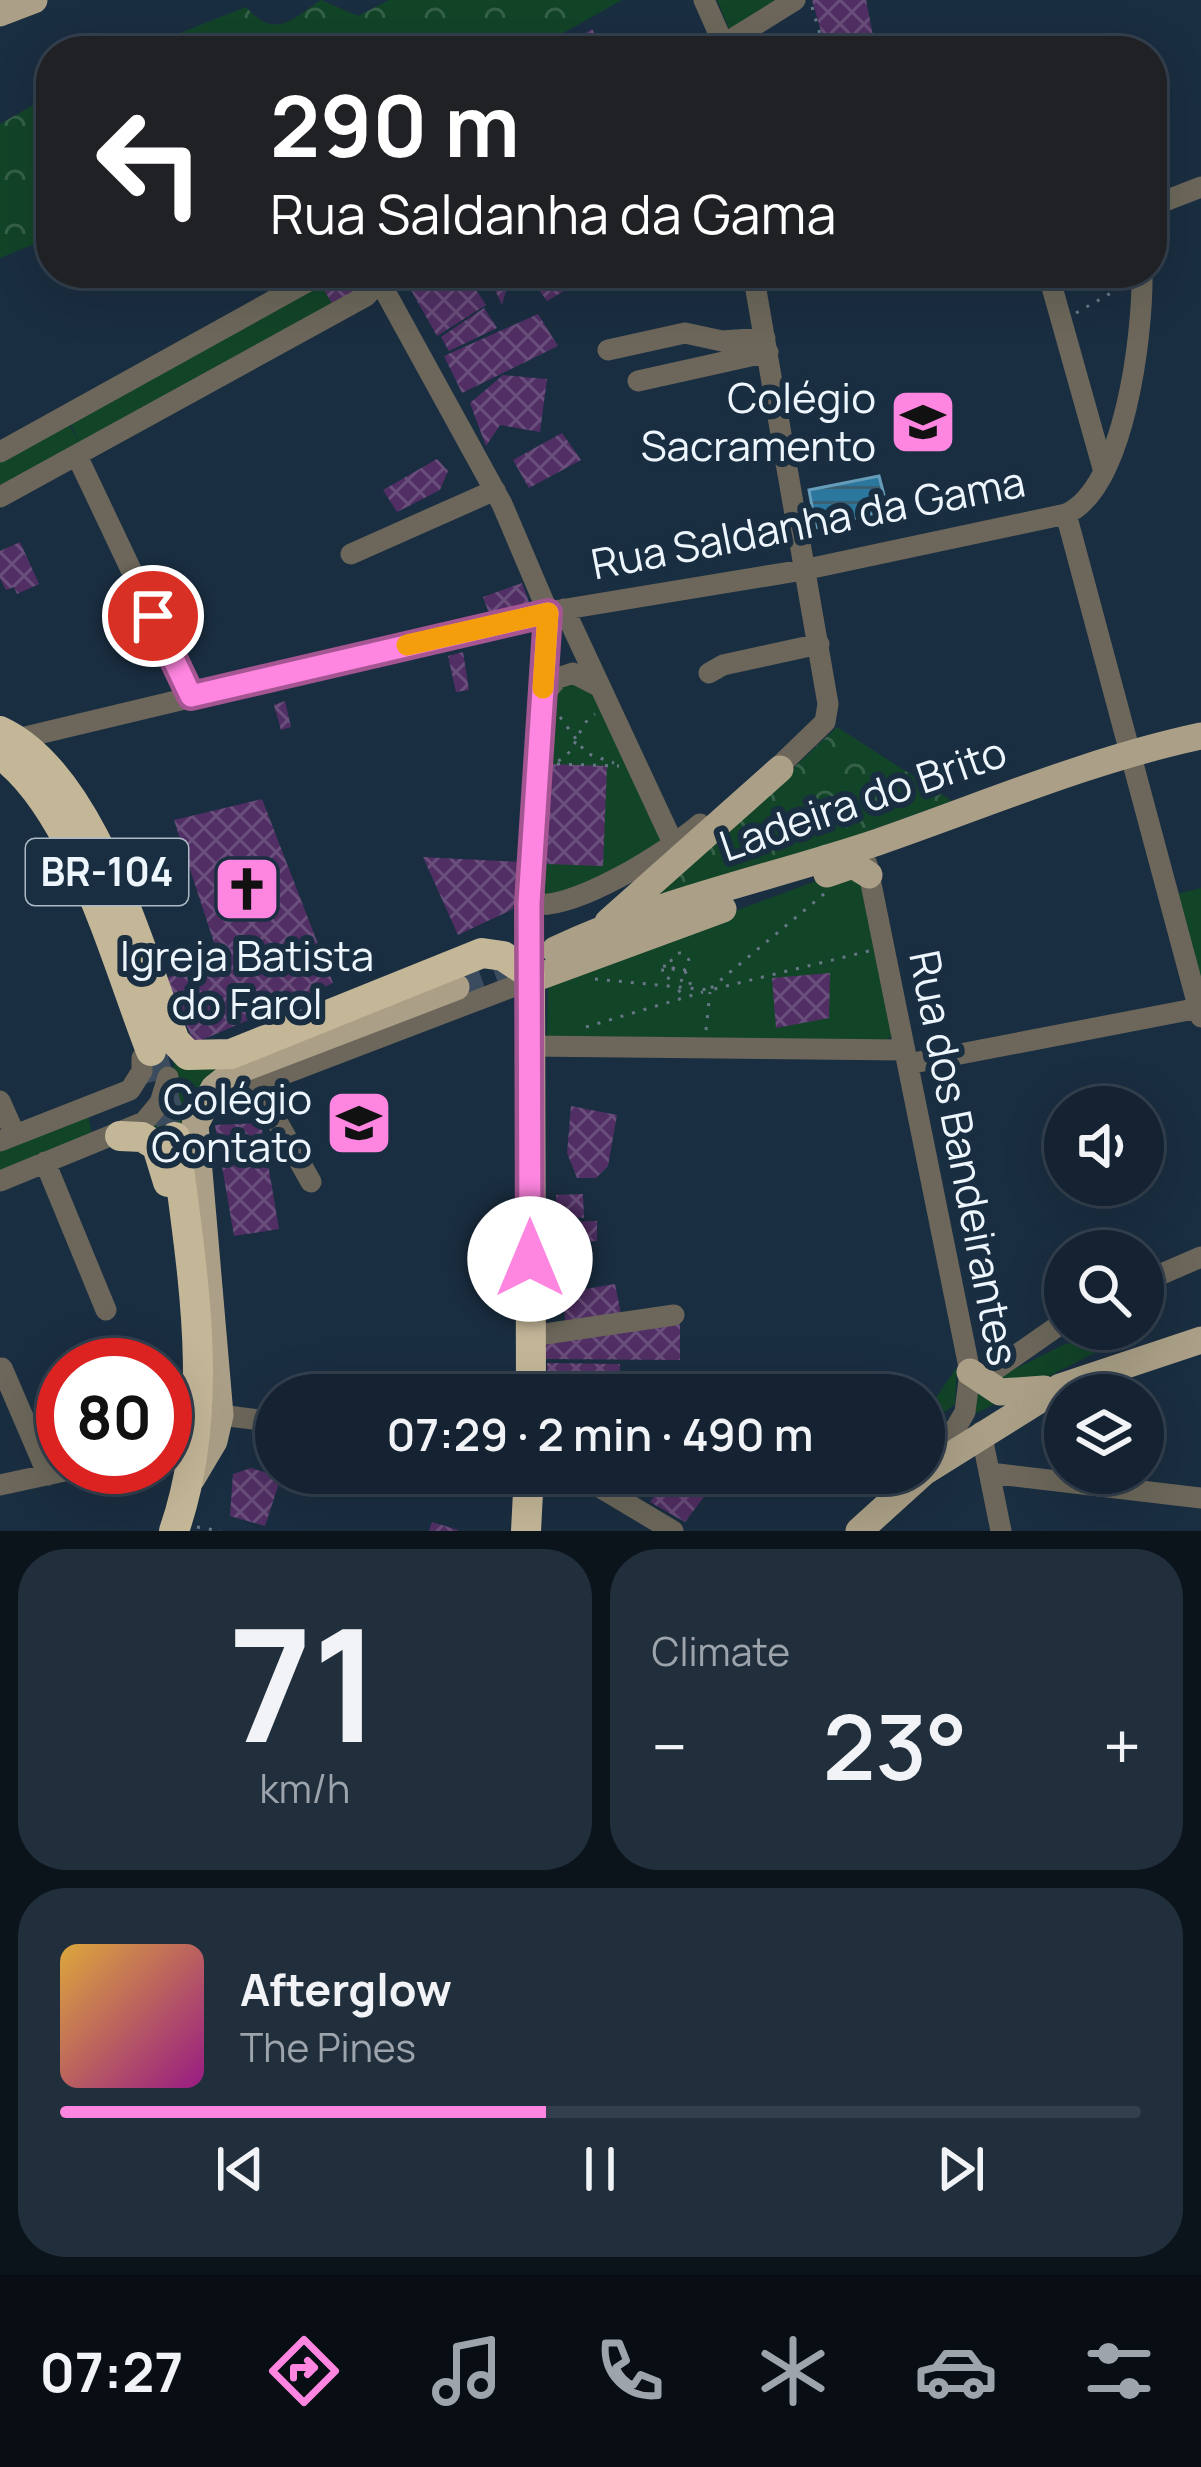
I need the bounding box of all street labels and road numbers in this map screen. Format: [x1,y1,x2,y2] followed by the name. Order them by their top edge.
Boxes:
[586,452,1030,593] street label: Rua Saldanha da Gama
[712,722,1014,874] street label: Ladeira do Brito
[26,839,188,905] road number: BR-104
[896,945,1034,1370] street label: Rua dos Bandeirantes

